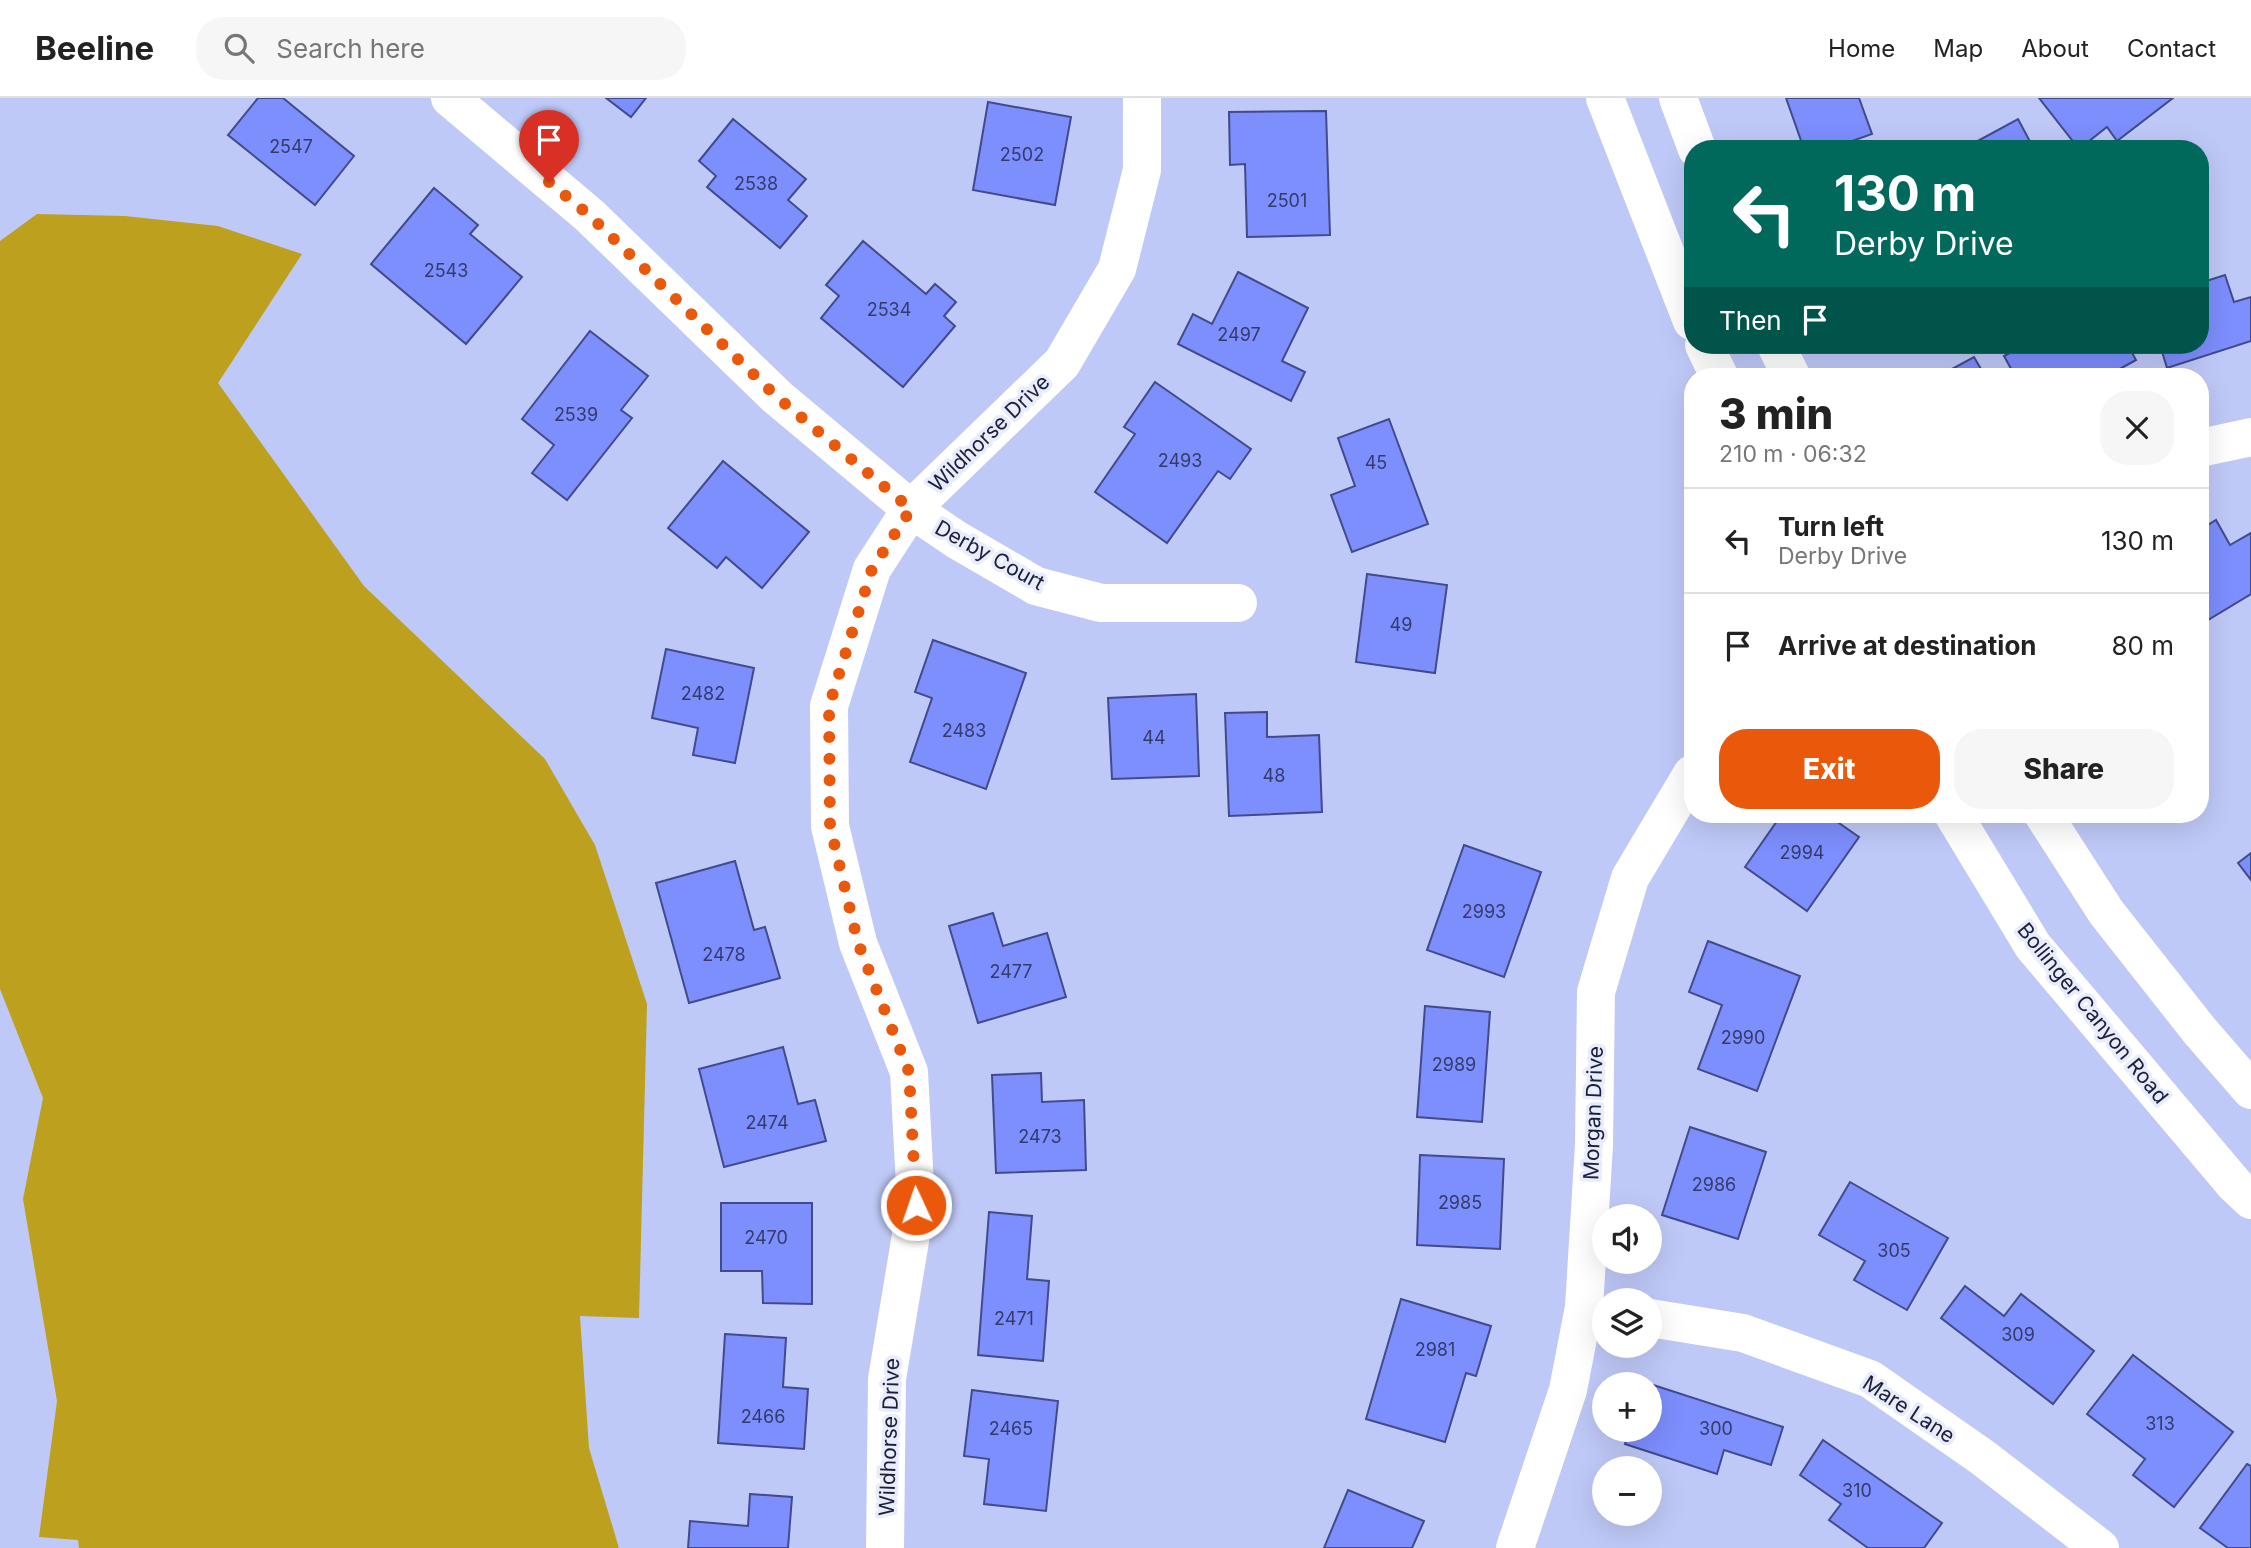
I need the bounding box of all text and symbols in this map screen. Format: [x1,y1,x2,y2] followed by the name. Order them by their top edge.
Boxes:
[196,17,686,80] search box
[35,28,154,68] text: Beeline
[220,29,258,67] icon: search
[276,33,425,64] text: Search here
[1828,34,1895,63] text: Home
[1933,34,1983,63] text: Map
[2021,34,2089,63] text: About
[2127,34,2216,63] text: Contact
[519,110,579,182] pin
[530,121,568,159] icon: arrive
[269,136,313,157] house number: 2547
[1000,144,1044,165] house number: 2502
[1834,164,1976,223] text: 130 m
[1719,168,1810,259] icon: left
[734,173,778,194] house number: 2538
[1267,190,1307,211] house number: 2501
[1834,224,2014,263] text: Derby Drive
[424,260,468,281] house number: 2543
[867,299,911,320] house number: 2534
[1796,301,1834,339] icon: arrive
[1719,305,1782,336] text: Then
[1217,324,1261,345] house number: 2497
[923,369,1055,497] street label: Wildhorse Drive
[1719,388,1833,439] text: 3 min
[2100,391,2174,465] button: close
[554,404,598,425] house number: 2539
[1719,440,1867,468] text: 210 m · 06:32
[1158,450,1202,471] house number: 2493
[1365,452,1387,473] house number: 45
[1778,511,1884,542] text: Turn left
[931,515,1049,595] street label: Derby Court
[1719,522,1757,560] icon: left
[2101,525,2174,556] text: 130 m
[1778,542,1907,570] text: Derby Drive
[1390,614,1412,635] house number: 49
[1719,627,1757,665] icon: arrive
[1778,630,2037,661] text: Arrive at destination
[2111,630,2174,661] text: 80 m
[681,683,725,704] house number: 2482
[942,720,986,741] house number: 2483
[1142,727,1166,748] house number: 44
[1719,729,1940,809] button: Exit
[1954,729,2174,809] button: Share
[1263,765,1285,786] house number: 48
[1780,842,1824,863] house number: 2994
[1462,901,1506,922] house number: 2993
[2012,918,2174,1108] street label: Bollinger Canyon Road
[702,944,746,965] house number: 2478
[989,961,1033,982] house number: 2477
[1721,1027,1765,1048] house number: 2990
[1578,1045,1608,1181] street label: Morgan Drive
[1432,1054,1476,1075] house number: 2989
[745,1112,789,1133] house number: 2474
[1018,1126,1062,1147] house number: 2473
[879,1168,953,1242] position arrow
[1692,1174,1736,1195] house number: 2986
[1438,1192,1482,1213] house number: 2985
[1592,1204,1662,1526] map controls
[1592,1204,1662,1274] button: sound
[744,1227,788,1248] house number: 2470
[1877,1240,1911,1261] house number: 305
[1592,1288,1662,1358] button: layers
[994,1308,1034,1329] house number: 2471
[2001,1324,2035,1345] house number: 309
[1415,1339,1455,1360] house number: 2981
[874,1358,904,1516] street label: Wildhorse Drive
[1858,1370,1960,1448] street label: Mare Lane
[1592,1372,1662,1442] button: +
[741,1406,785,1427] house number: 2466
[2145,1413,2175,1434] house number: 313
[989,1418,1033,1439] house number: 2465
[1699,1418,1733,1439] house number: 300
[1592,1456,1662,1526] button: −
[1842,1480,1872,1501] house number: 310

